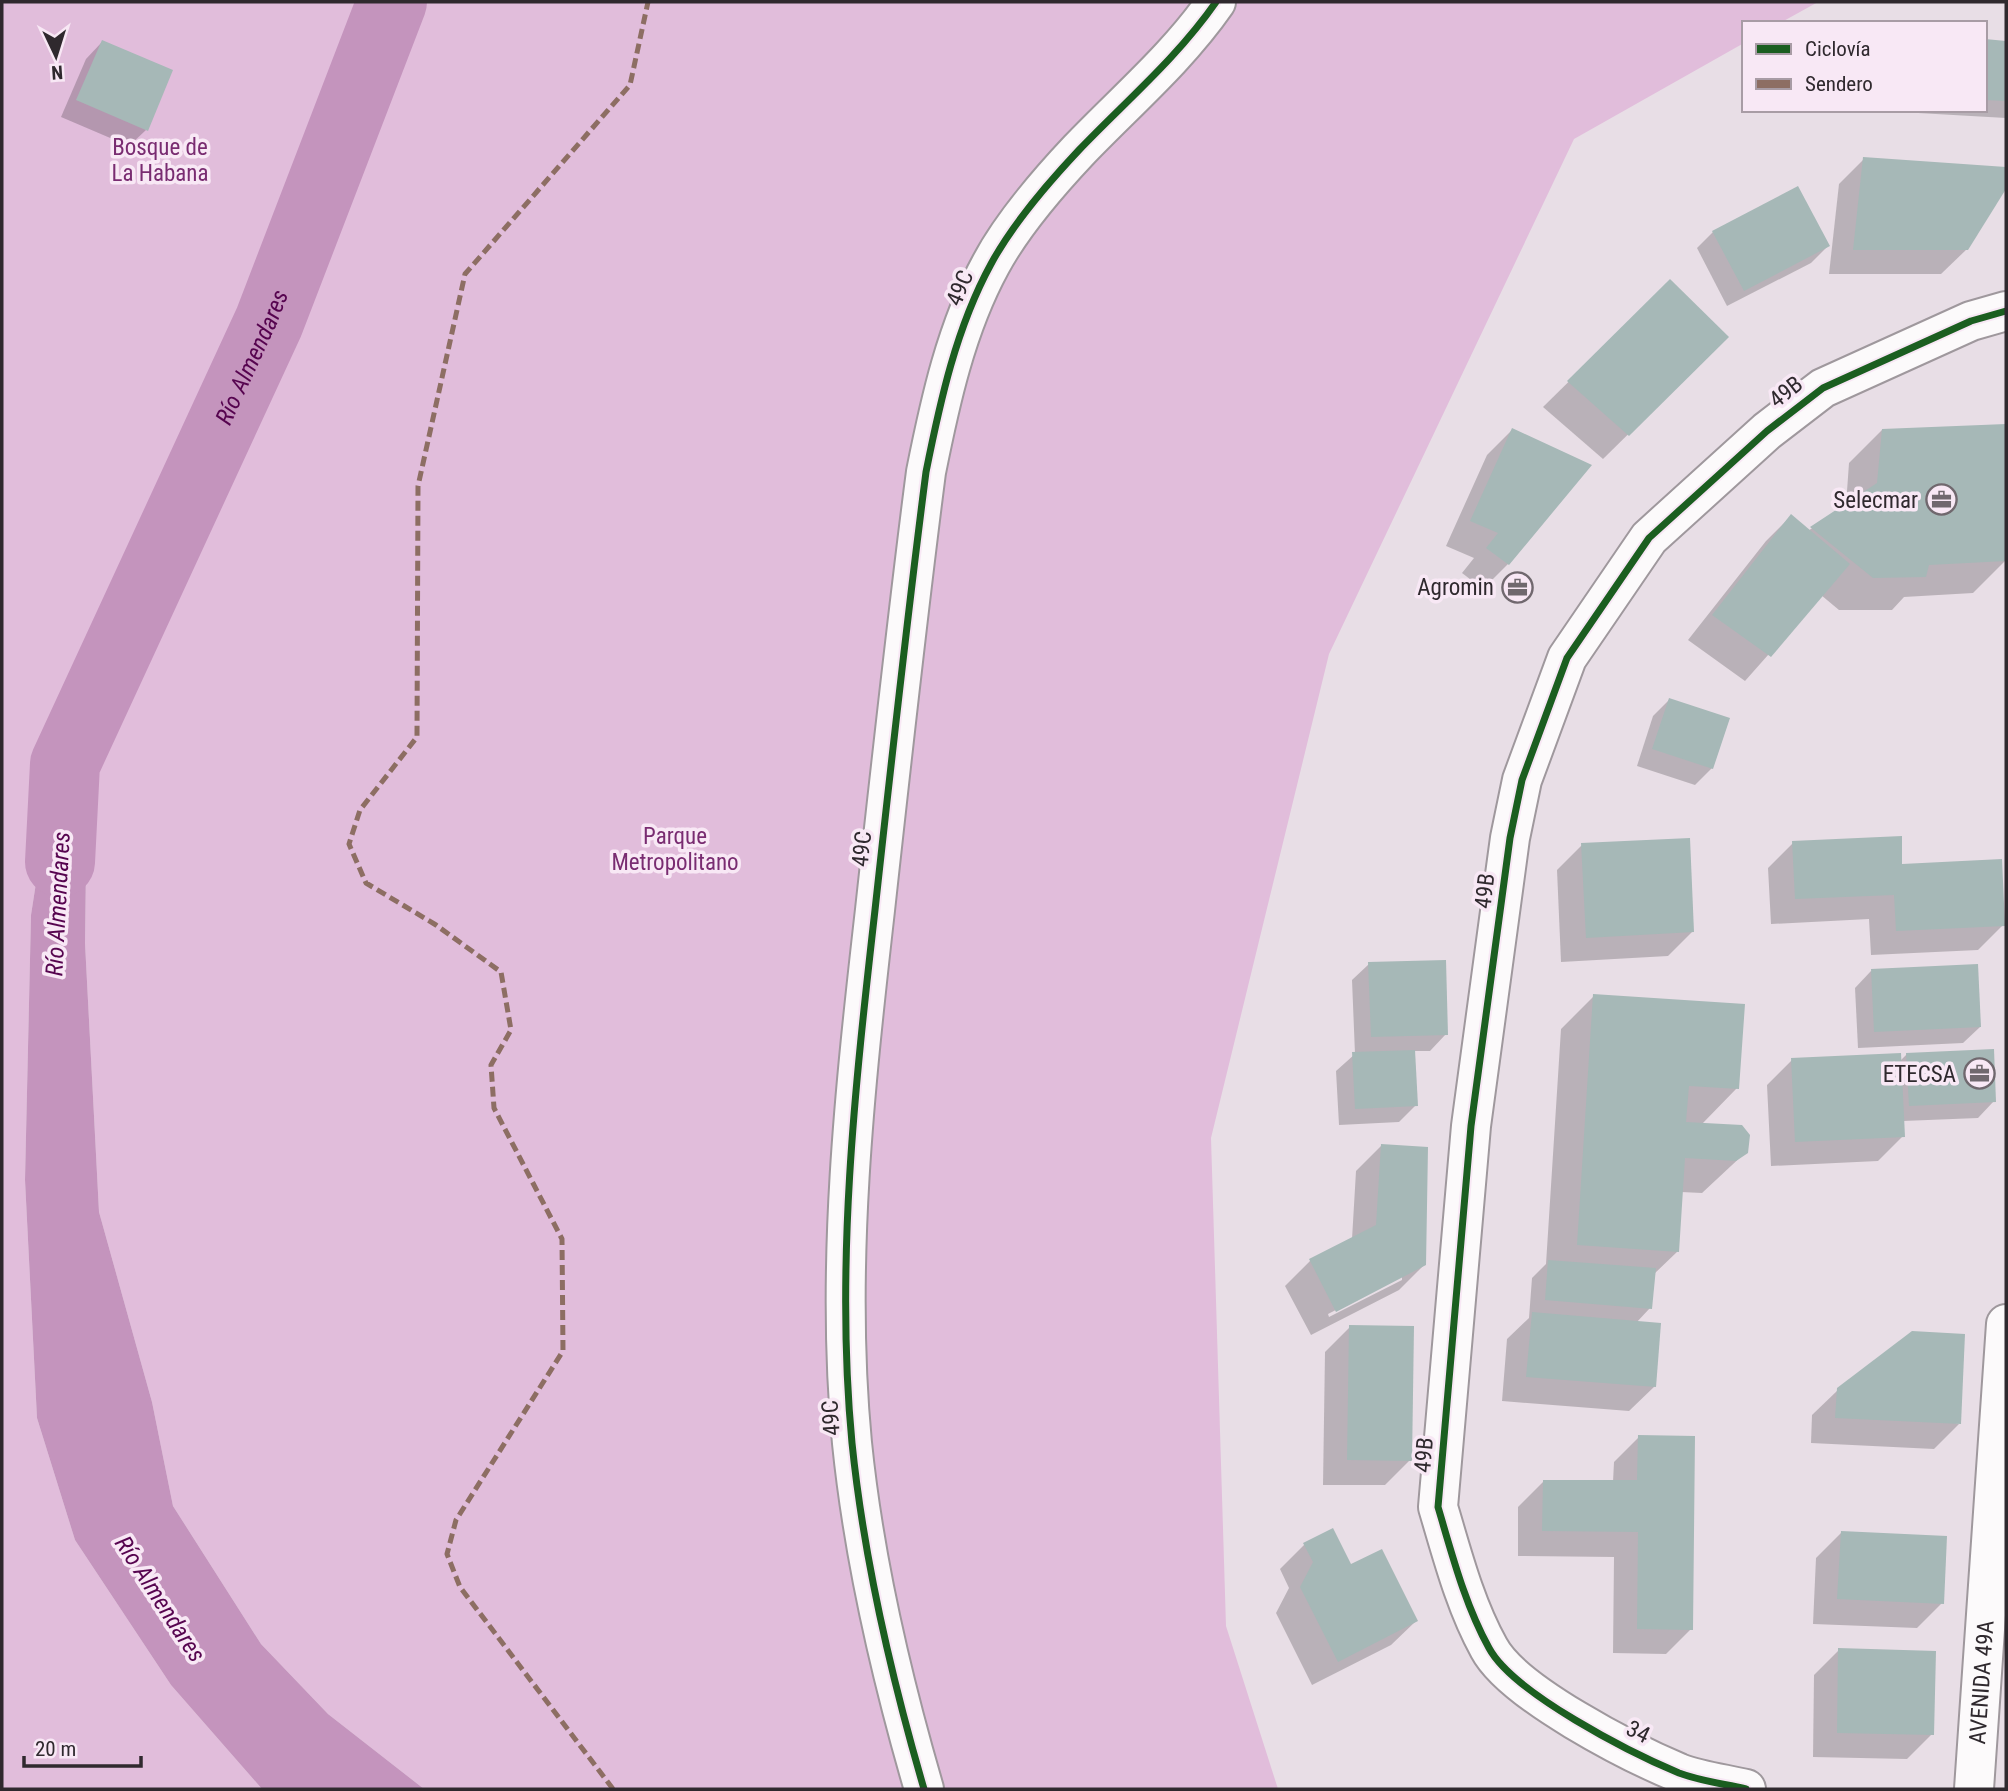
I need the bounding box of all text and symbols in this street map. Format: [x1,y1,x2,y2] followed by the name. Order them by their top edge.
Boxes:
[21,21,91,91] north arrow
[1742,21,1987,112] legend
[1805,37,1871,61] text: Ciclovía
[51,61,64,84] text: N
[1805,72,1873,96] text: Sendero
[111,134,209,187] park label: Bosque de La Habana
[941,266,979,310] street label: 49C
[210,286,294,429] water label: Río Almendares
[1764,371,1808,413] street label: 49B
[1924,483,1958,517] office icon: Selecmar
[1833,487,1918,514] place label: Selecmar
[1500,570,1534,604] office icon: Agromin
[1417,574,1494,601] place label: Agromin
[611,823,739,876] park label: Parque Metropolitano
[847,830,877,868] street label: 49C
[40,831,76,977] water label: Río Almendares
[1469,872,1501,910] street label: 49B
[1962,1057,1996,1091] office icon: ETECSA
[1883,1061,1956,1088] place label: ETECSA
[816,1399,846,1437] street label: 49C
[1409,1436,1439,1474] street label: 49B
[109,1531,211,1667] water label: Río Almendares
[1964,1619,1999,1745] street label: AVENIDA 49A
[1622,1715,1654,1749] street label: 34
[24,1724,142,1768] scale bar
[35,1737,76,1761] text: 20 m

